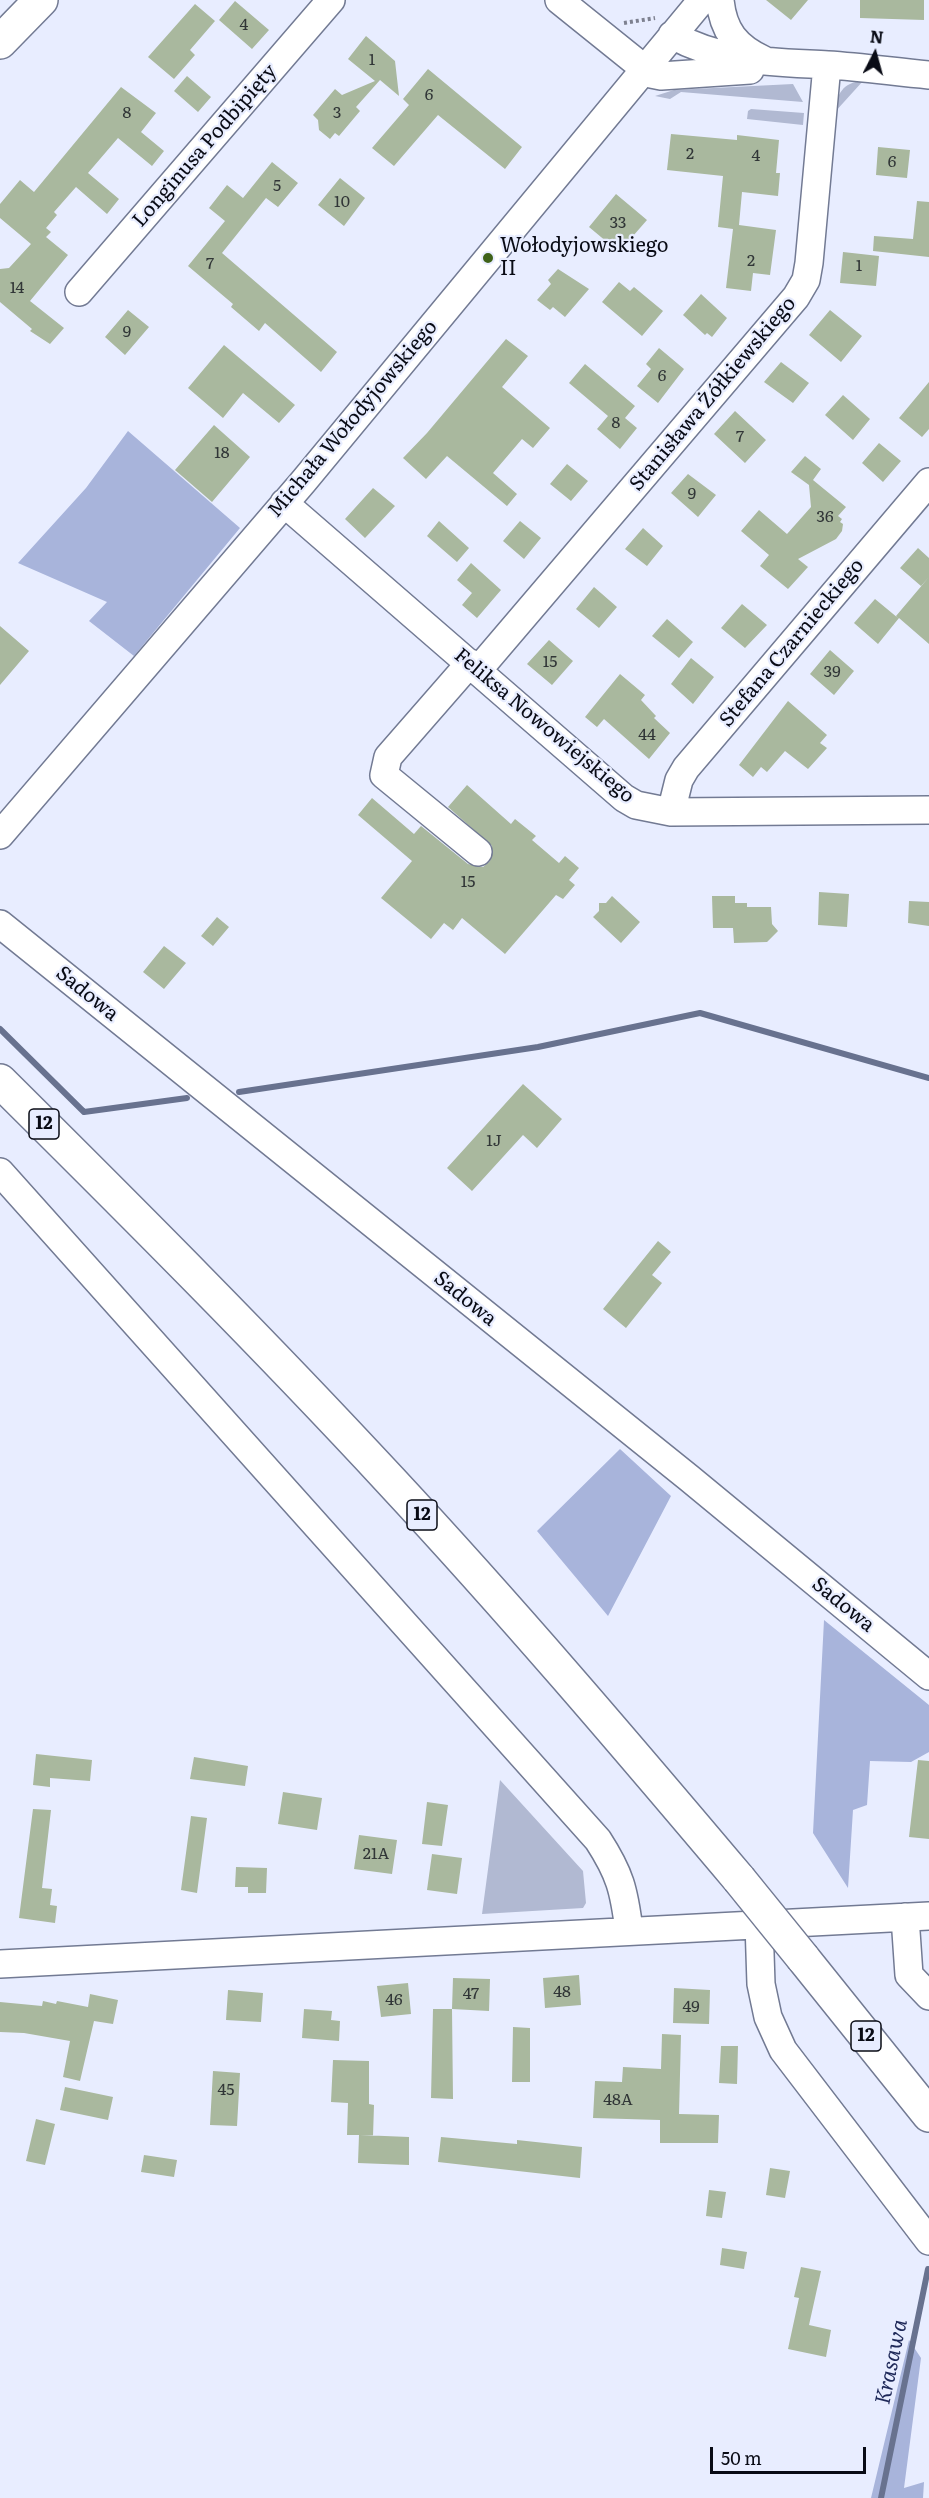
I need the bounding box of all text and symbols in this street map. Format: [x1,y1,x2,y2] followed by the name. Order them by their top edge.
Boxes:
[240,15,248,35] house number: 4
[869,23,885,49] text: N
[845,24,905,84] north arrow
[369,50,375,70] house number: 1
[128,60,282,232] street label: Longinusa Podbipięty
[425,85,433,105] house number: 6
[123,103,131,123] house number: 8
[333,103,341,123] house number: 3
[686,144,694,164] house number: 2
[752,146,760,166] house number: 4
[888,152,896,172] house number: 6
[273,176,281,196] house number: 5
[334,192,350,212] house number: 10
[610,213,626,233] house number: 33
[500,234,668,281] place label: Wołodyjowskiego II
[481,251,495,265] marker: Wołodyjowskiego II
[747,251,755,271] house number: 2
[206,254,214,274] house number: 7
[856,256,862,276] house number: 1
[10,278,24,298] house number: 14
[625,292,801,496] street label: Stanisława Żółkiewskiego
[263,315,443,523] street label: Michała Wołodyjowskiego
[123,322,131,342] house number: 9
[658,366,666,386] house number: 6
[612,413,620,433] house number: 8
[736,427,744,447] house number: 7
[214,443,230,463] house number: 18
[688,484,696,504] house number: 9
[816,507,834,527] house number: 36
[715,554,869,732] street label: Stefana Czarnieckiego
[449,644,639,808] street label: Feliksa Nowowiejskiego
[543,652,557,672] house number: 15
[823,662,841,682] house number: 39
[638,725,656,745] house number: 44
[461,872,475,892] house number: 15
[51,961,123,1027] street label: Sadowa
[29,1109,59,1139] road number: 12
[486,1131,502,1151] house number: 1J
[429,1266,501,1332] street label: Sadowa
[407,1500,437,1530] road number: 12
[807,1572,879,1638] street label: Sadowa
[363,1844,389,1864] house number: 21A
[553,1982,571,2002] house number: 48
[463,1984,479,2004] house number: 47
[385,1990,403,2010] house number: 46
[682,1997,700,2017] house number: 49
[851,2021,881,2051] road number: 12
[218,2080,234,2100] house number: 45
[603,2090,633,2110] house number: 48A
[871,2317,913,2407] water label: Krasawa
[713,2435,869,2473] scale bar
[721,2444,762,2471] text: 50 m

